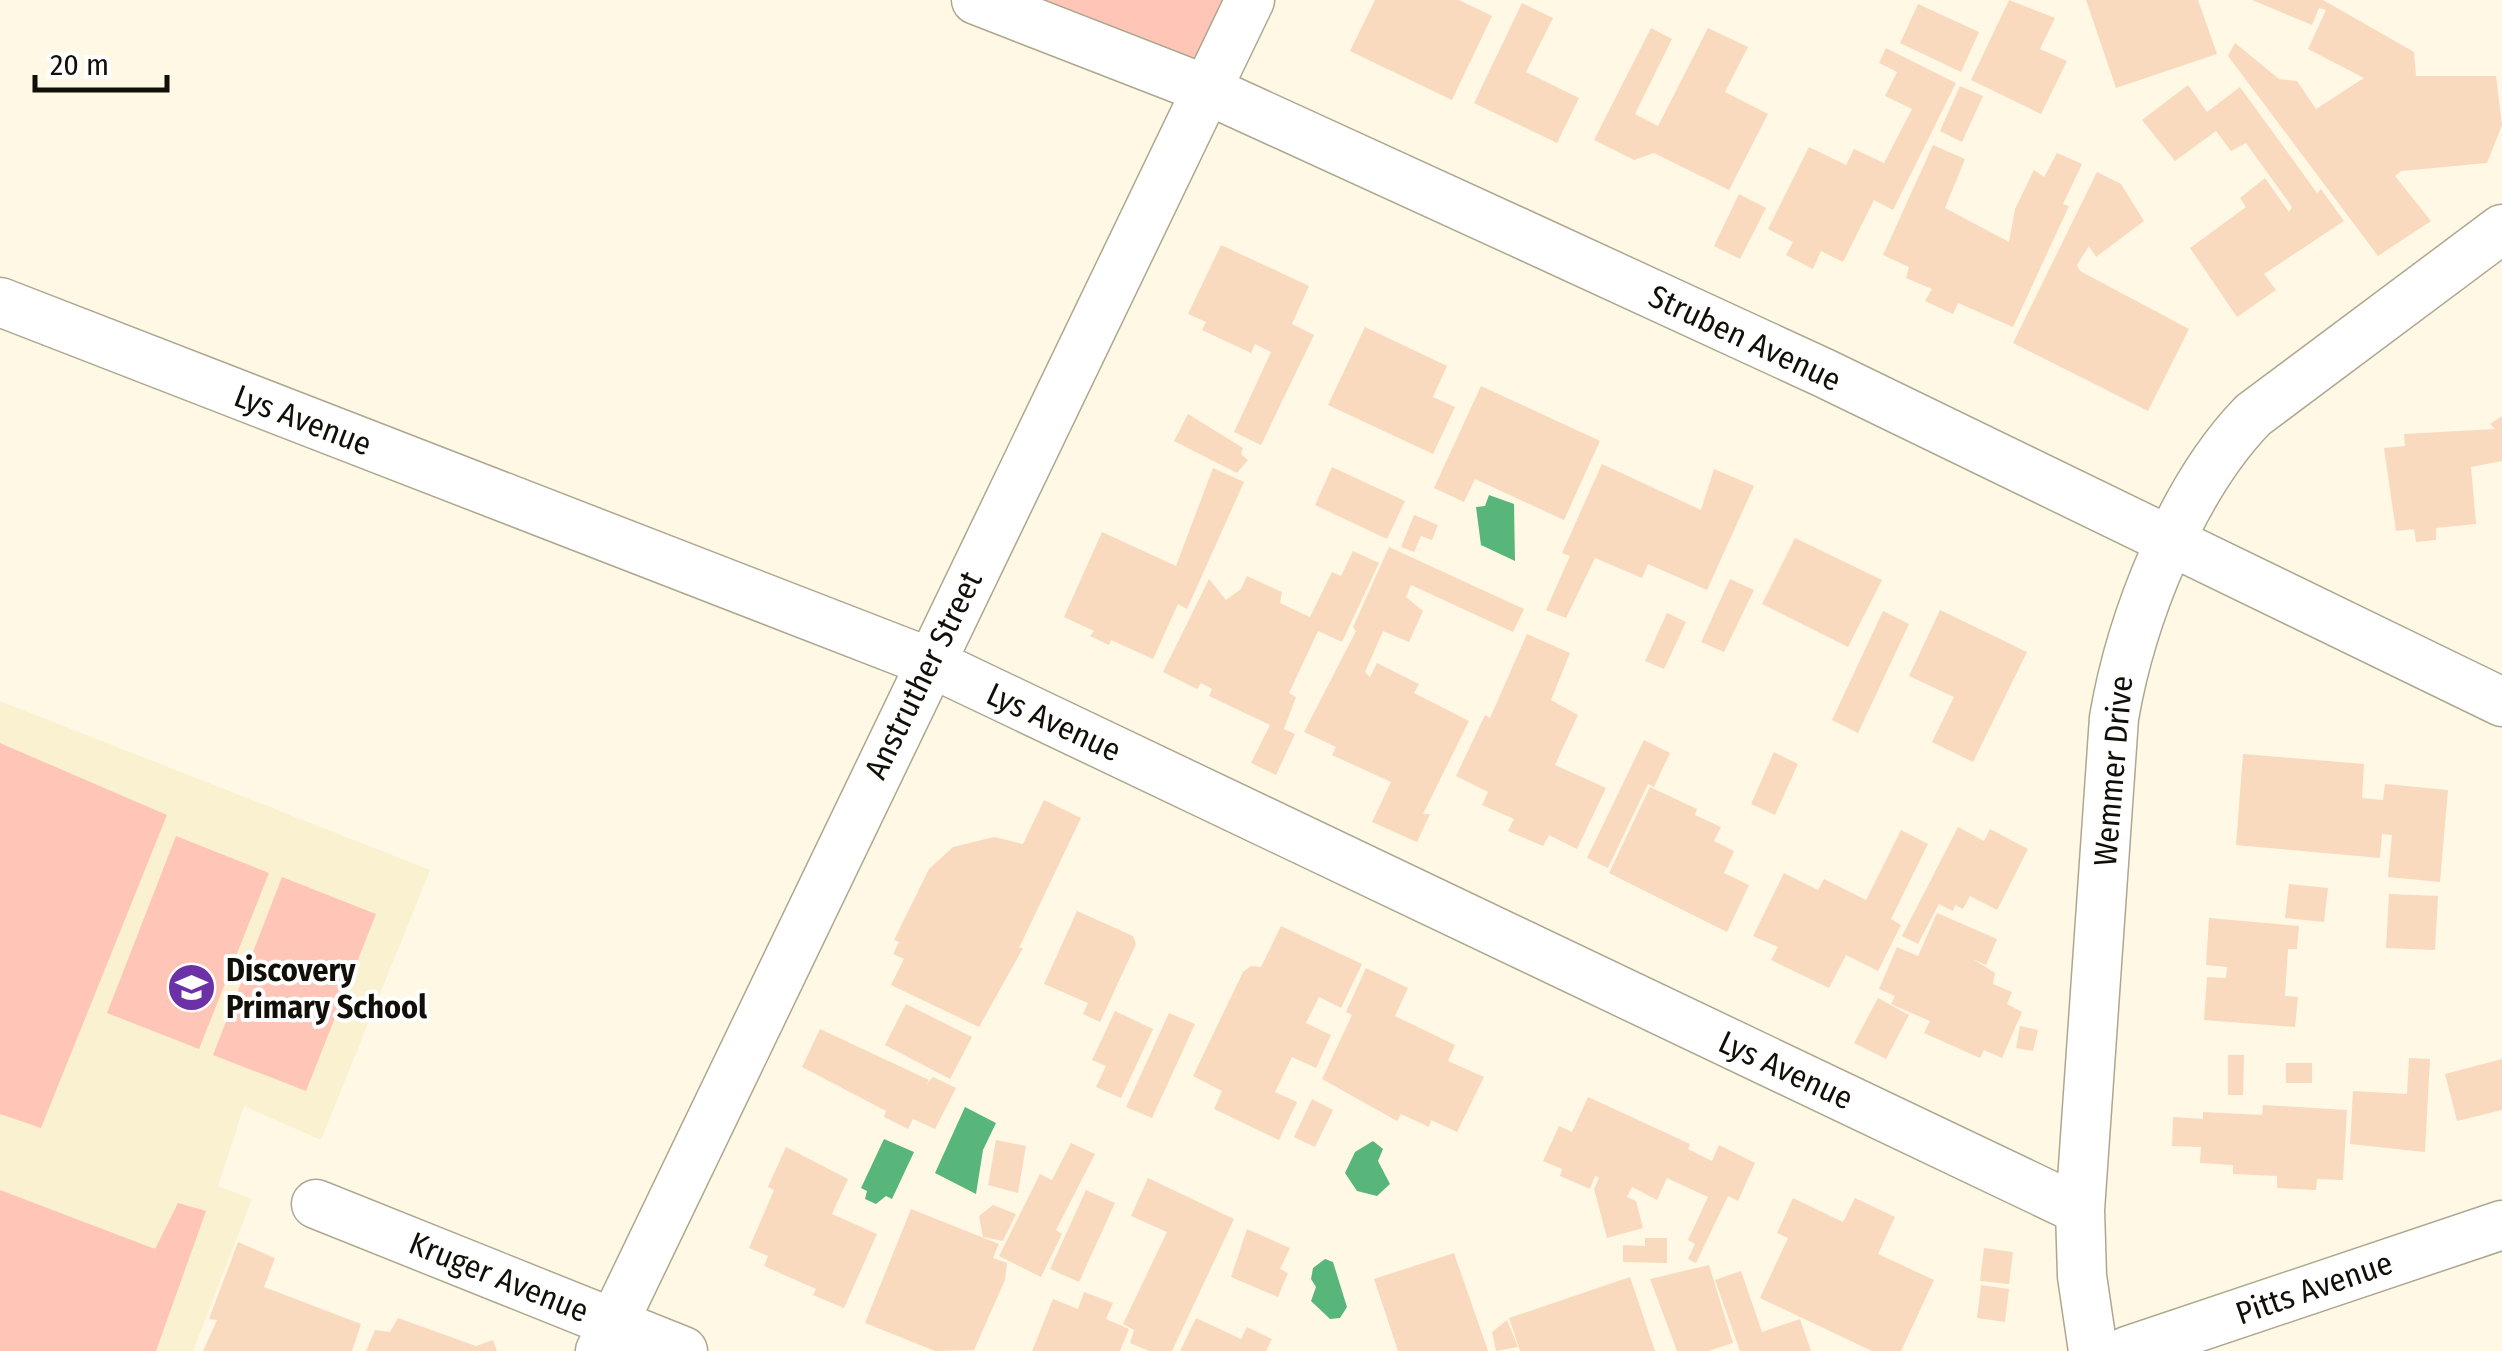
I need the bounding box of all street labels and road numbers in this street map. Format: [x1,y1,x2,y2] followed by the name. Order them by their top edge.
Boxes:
[1643,277,1847,399] street label: Struben Avenue
[229,377,377,463] street label: Lys Avenue
[856,565,990,785] street label: Anstruther Street
[981,674,1127,770] street label: Lys Avenue
[2086,674,2140,868] street label: Wemmer Drive
[1713,1022,1859,1118] street label: Lys Avenue
[404,1224,594,1330] street label: Kruger Avenue
[2231,1243,2397,1333] street label: Pitts Avenue

